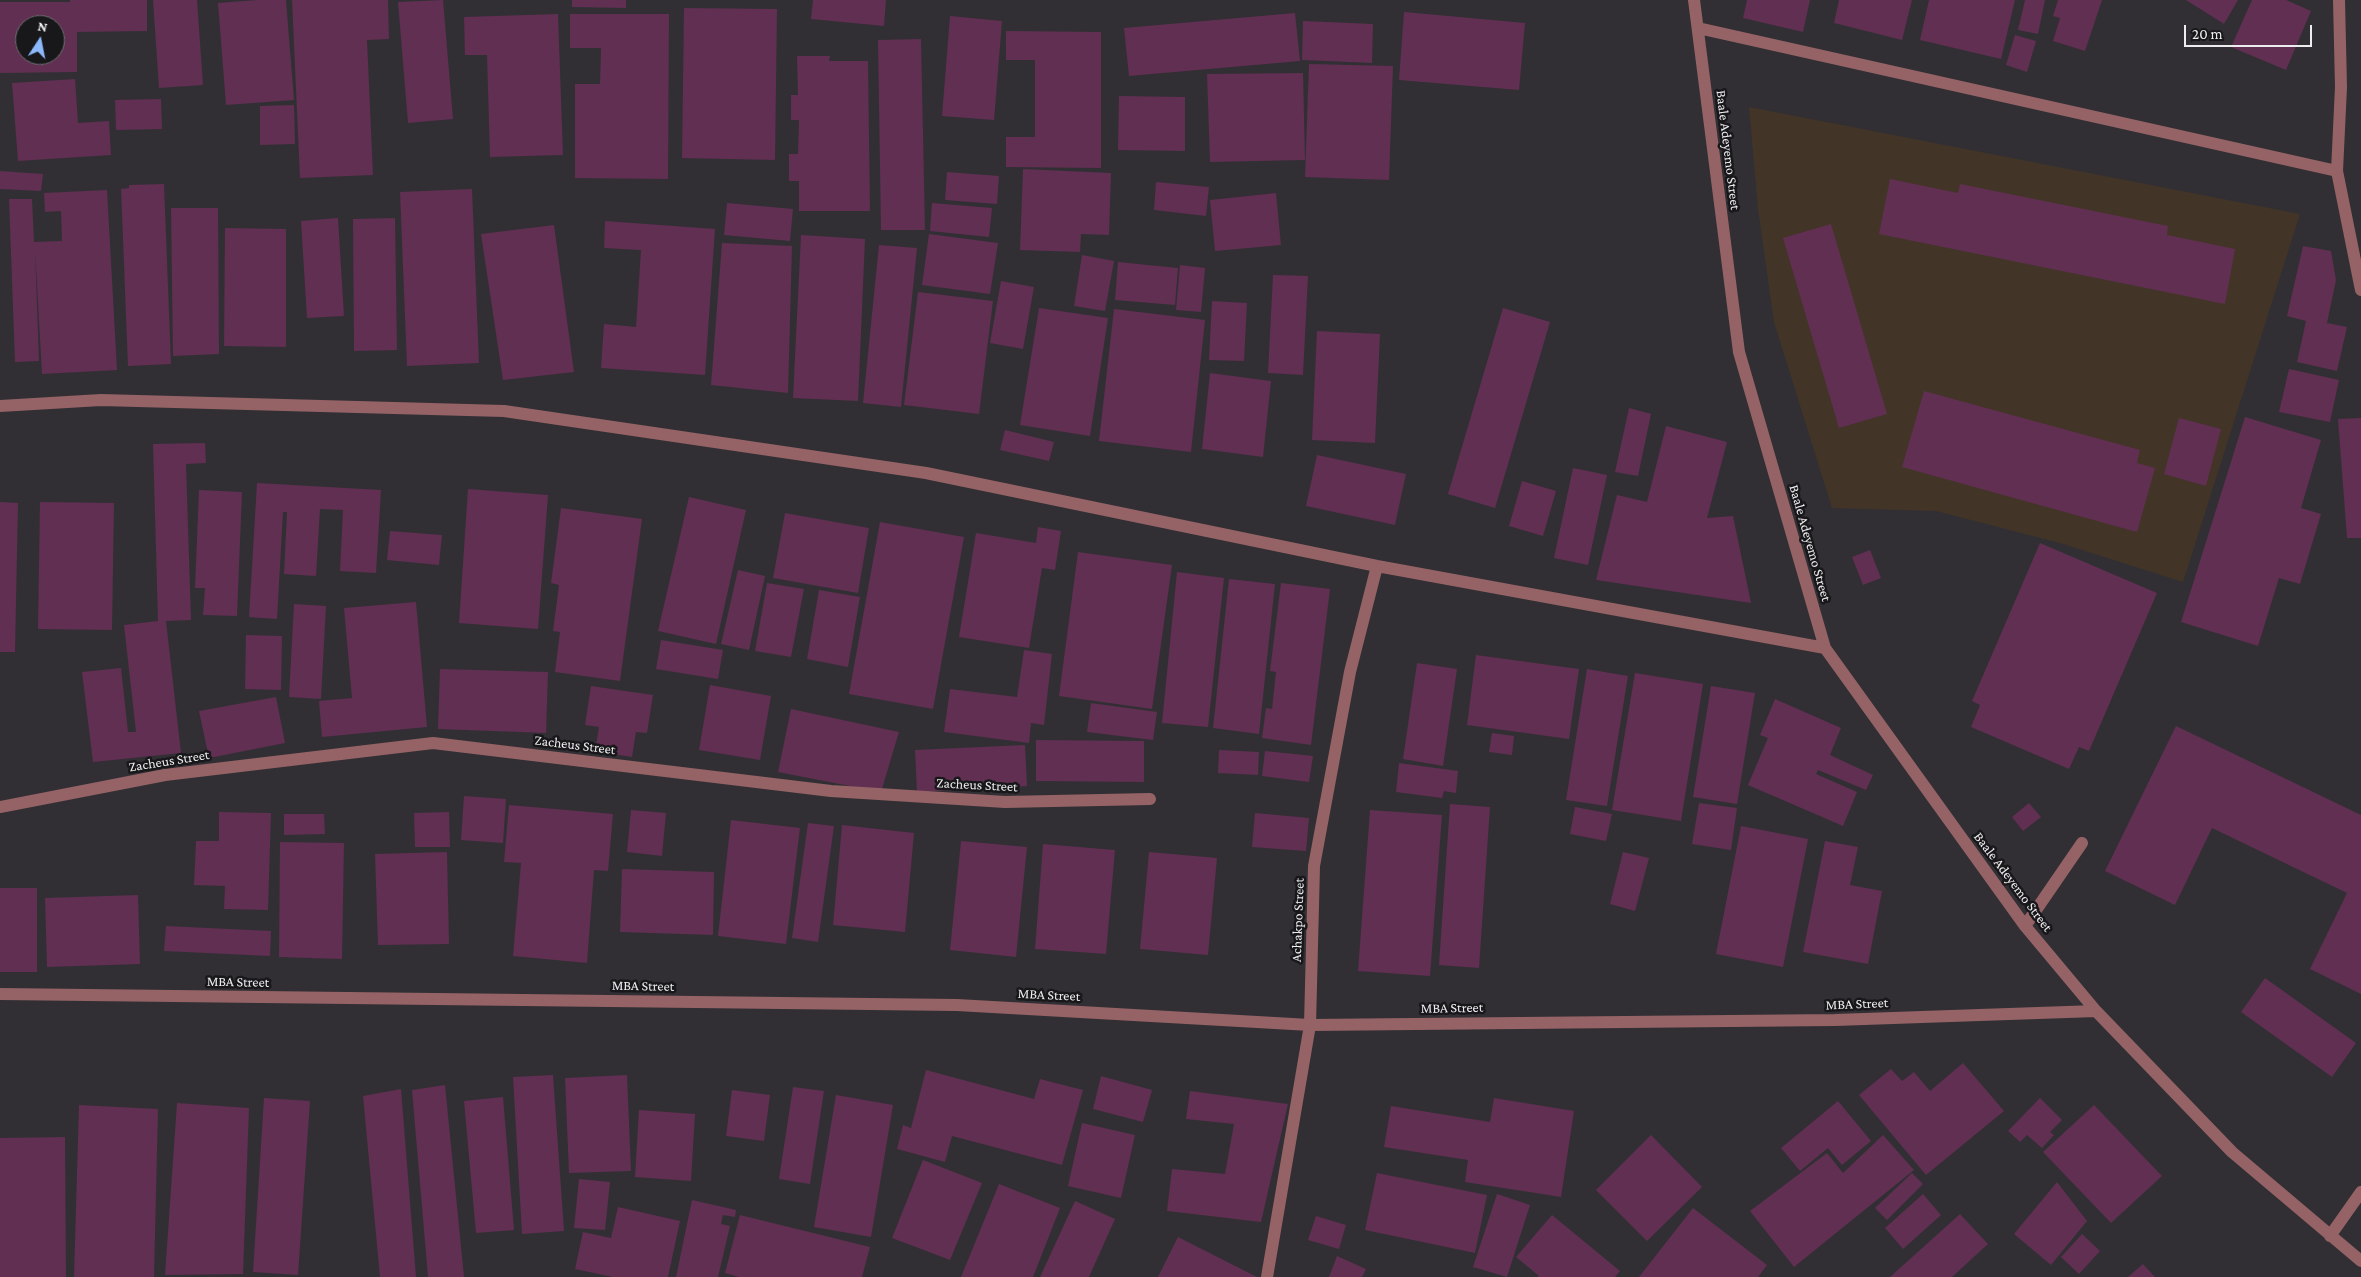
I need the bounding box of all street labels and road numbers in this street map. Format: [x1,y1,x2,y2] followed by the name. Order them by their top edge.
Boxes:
[1712,89,1744,211] street label: Baale Adeyemo Street
[1785,483,1835,603] street label: Baale Adeyemo Street
[534,732,616,758] street label: Zacheus Street
[127,746,211,776] street label: Zacheus Street
[936,774,1018,796] street label: Zacheus Street
[1970,829,2056,935] street label: Baale Adeyemo Street
[1288,878,1308,962] street label: Achakpo Street
[207,973,269,991] street label: MBA Street
[612,977,674,995] street label: MBA Street
[1017,985,1081,1005] street label: MBA Street
[1825,995,1889,1013] street label: MBA Street
[1421,999,1483,1017] street label: MBA Street

